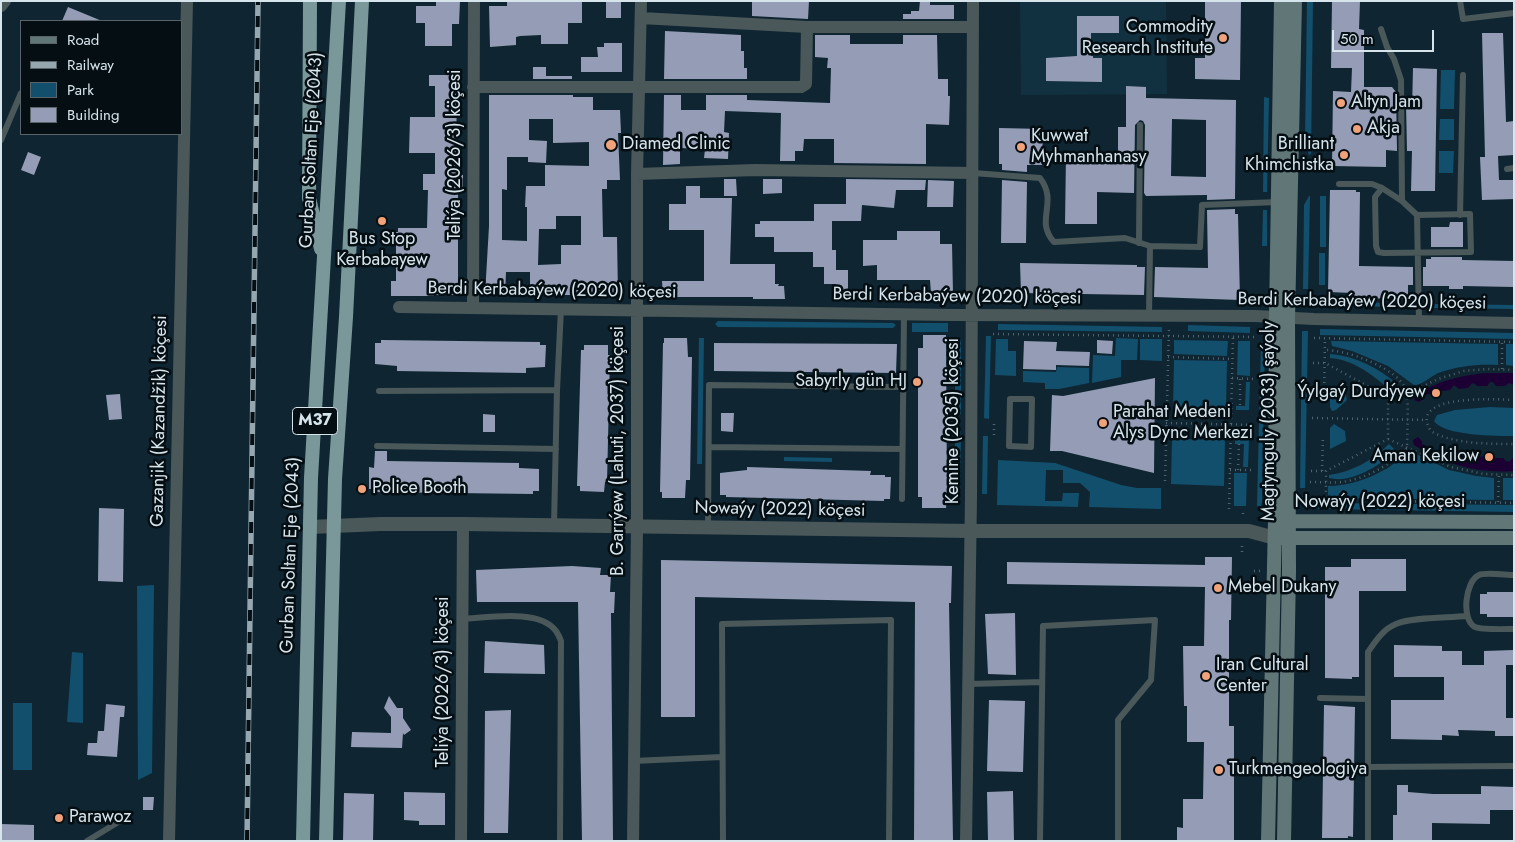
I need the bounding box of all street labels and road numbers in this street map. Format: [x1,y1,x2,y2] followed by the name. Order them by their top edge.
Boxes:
[296,51,328,249] street label: Gurban Soltan Eje (2043)
[445,69,467,241] street label: Teliýa (2026/3) köçesi
[427,278,677,304] street label: Berdi Kerbabaýew (2020) köçesi
[832,284,1082,310] street label: Berdi Kerbabaýew (2020) köçesi
[1237,289,1487,315] street label: Berdi Kerbabaýew (2020) köçesi
[147,315,173,527] street label: Gazanjik (Kazandžik) köçesi
[1259,321,1281,521] street label: Magtymguly (2033) şaýoly
[608,326,630,576] street label: B. Garrýew (Lahuti, 2037) köçesi
[943,338,965,504] street label: Kemine (2035) köçesi
[292,408,338,434] road number: M37
[277,456,305,654] street label: Gurban Soltan Eje (2043)
[1295,492,1465,514] street label: Nowaýy (2022) köçesi
[694,498,866,522] street label: Nowaýy (2022) köçesi
[433,596,455,768] street label: Teliýa (2026/3) köçesi

